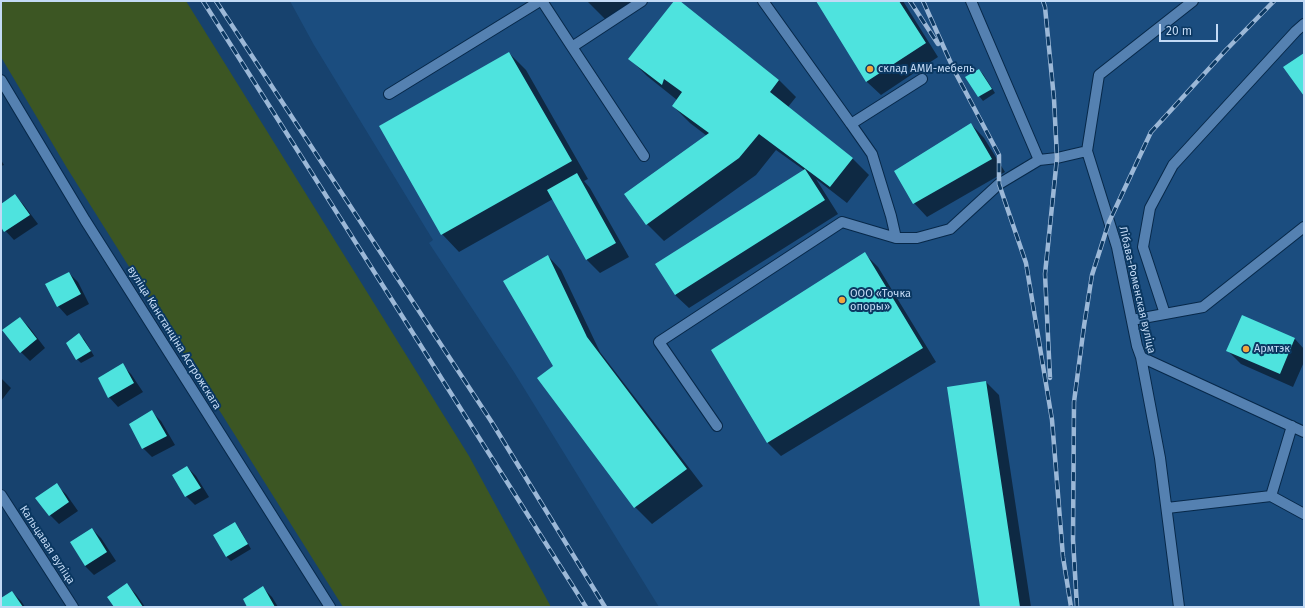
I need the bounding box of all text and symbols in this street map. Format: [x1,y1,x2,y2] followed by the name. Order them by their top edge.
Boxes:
[1161,16,1220,42] scale bar
[1166,24,1192,38] text: 20 m
[878,62,975,76] place label: склад АМИ-мебель
[865,64,875,74] marker: склад АМИ-мебель
[1116,225,1158,355] street label: Лібава-Роменская вуліца
[124,264,224,412] street label: вуліца Канстанціна Астрожскага
[850,287,911,313] place label: ООО «Точка опоры»
[837,295,847,305] marker: ООО «Точка опоры»
[1254,342,1290,356] place label: Армтэк
[1241,344,1251,354] marker: Армтэк
[17,503,77,587] street label: Кальцавая вуліца

